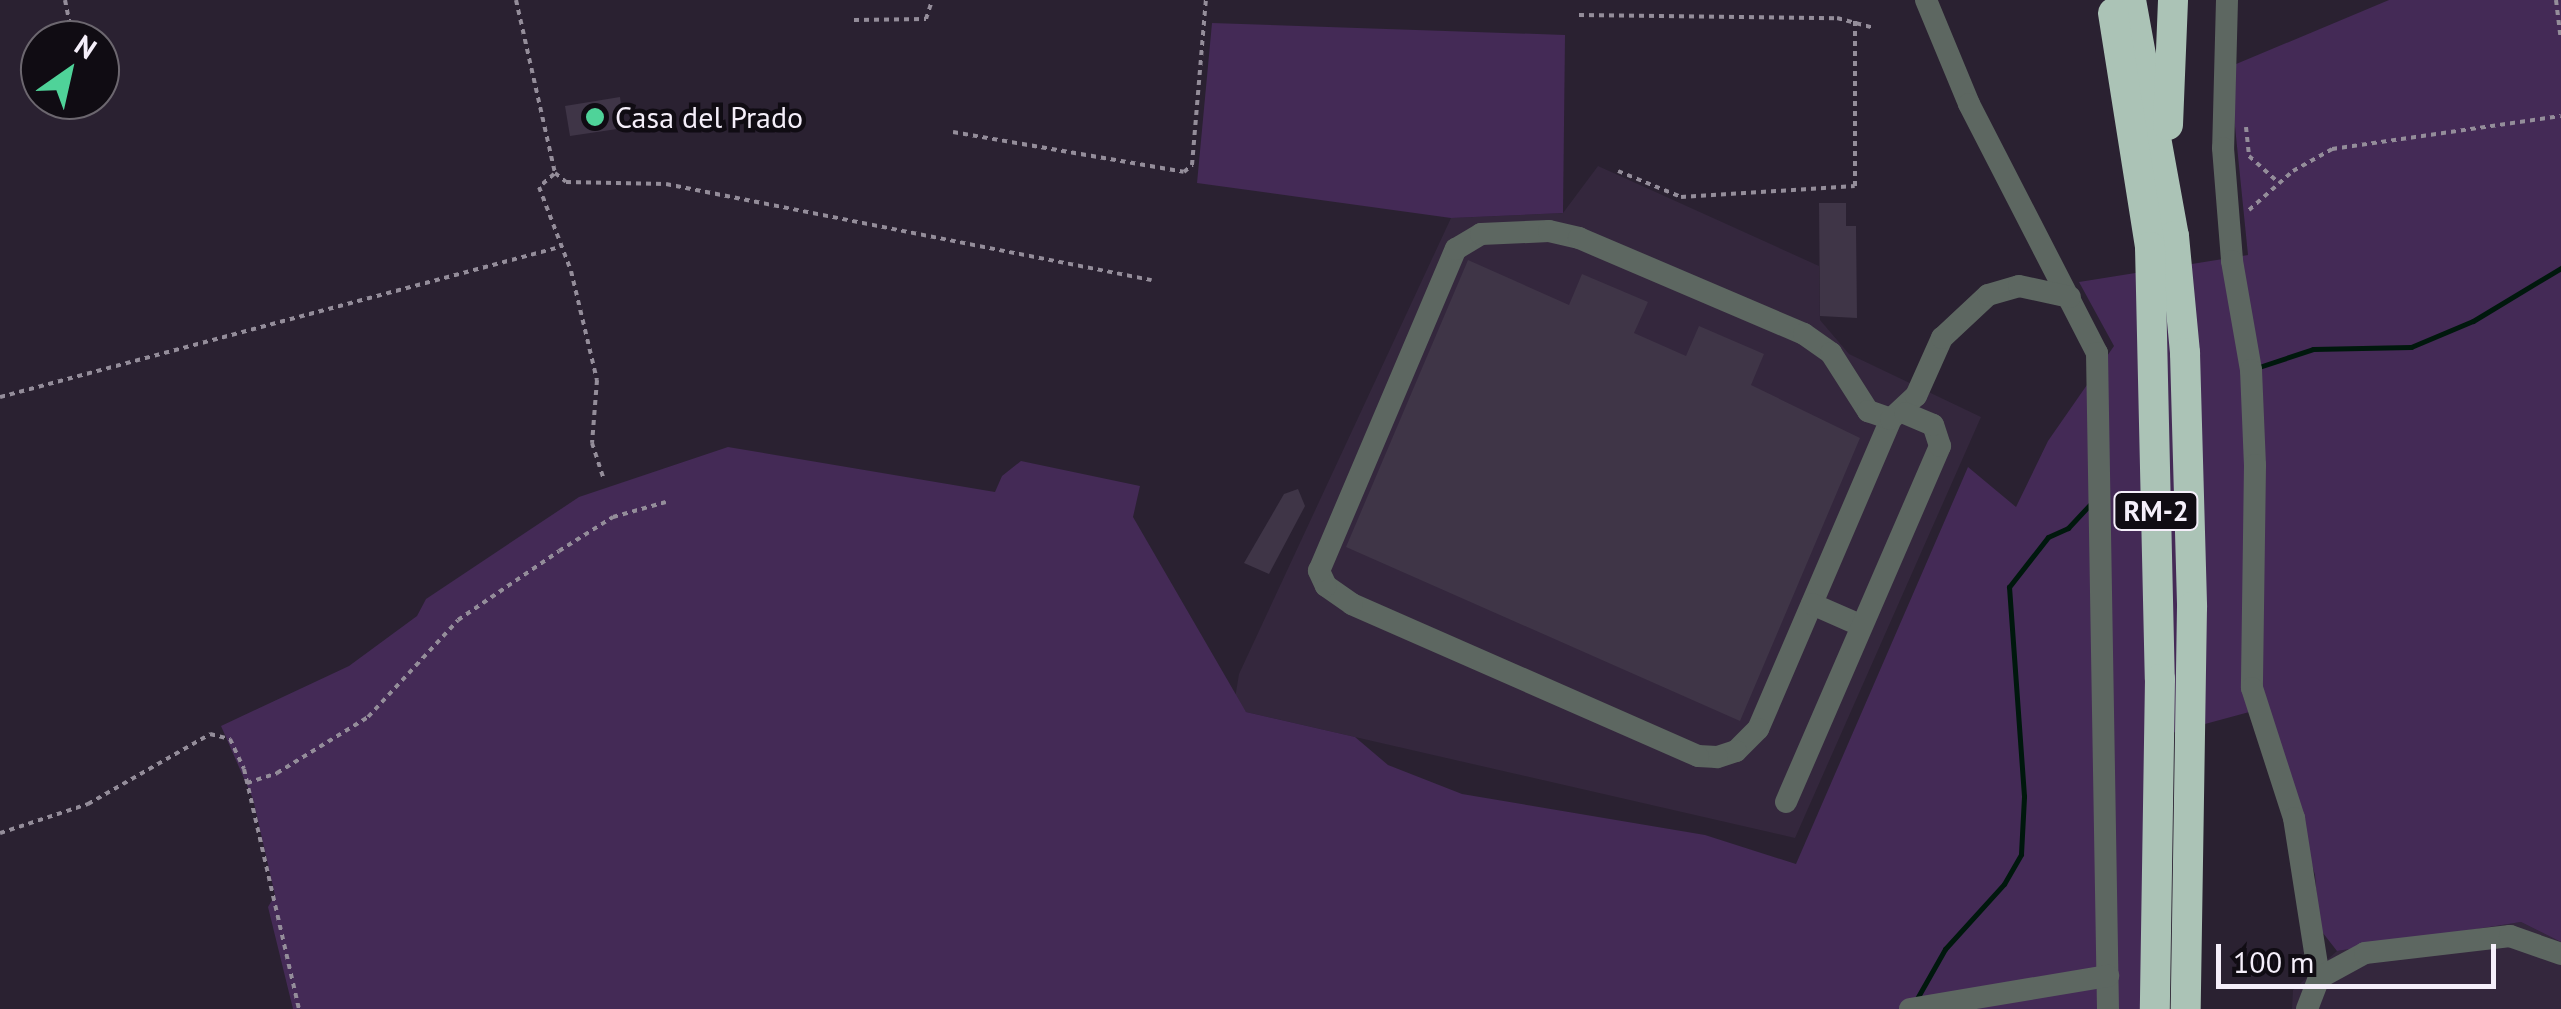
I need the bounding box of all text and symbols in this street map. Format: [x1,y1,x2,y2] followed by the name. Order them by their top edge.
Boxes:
[20,20,120,120] north arrow
[68,26,104,67] text: N
[615,99,803,135] place label: Casa del Prado
[584,106,606,128] marker: Casa del Prado
[2111,488,2201,534] road number: RM-2
[2221,924,2501,986] scale bar
[2233,942,2314,981] text: 100 m

